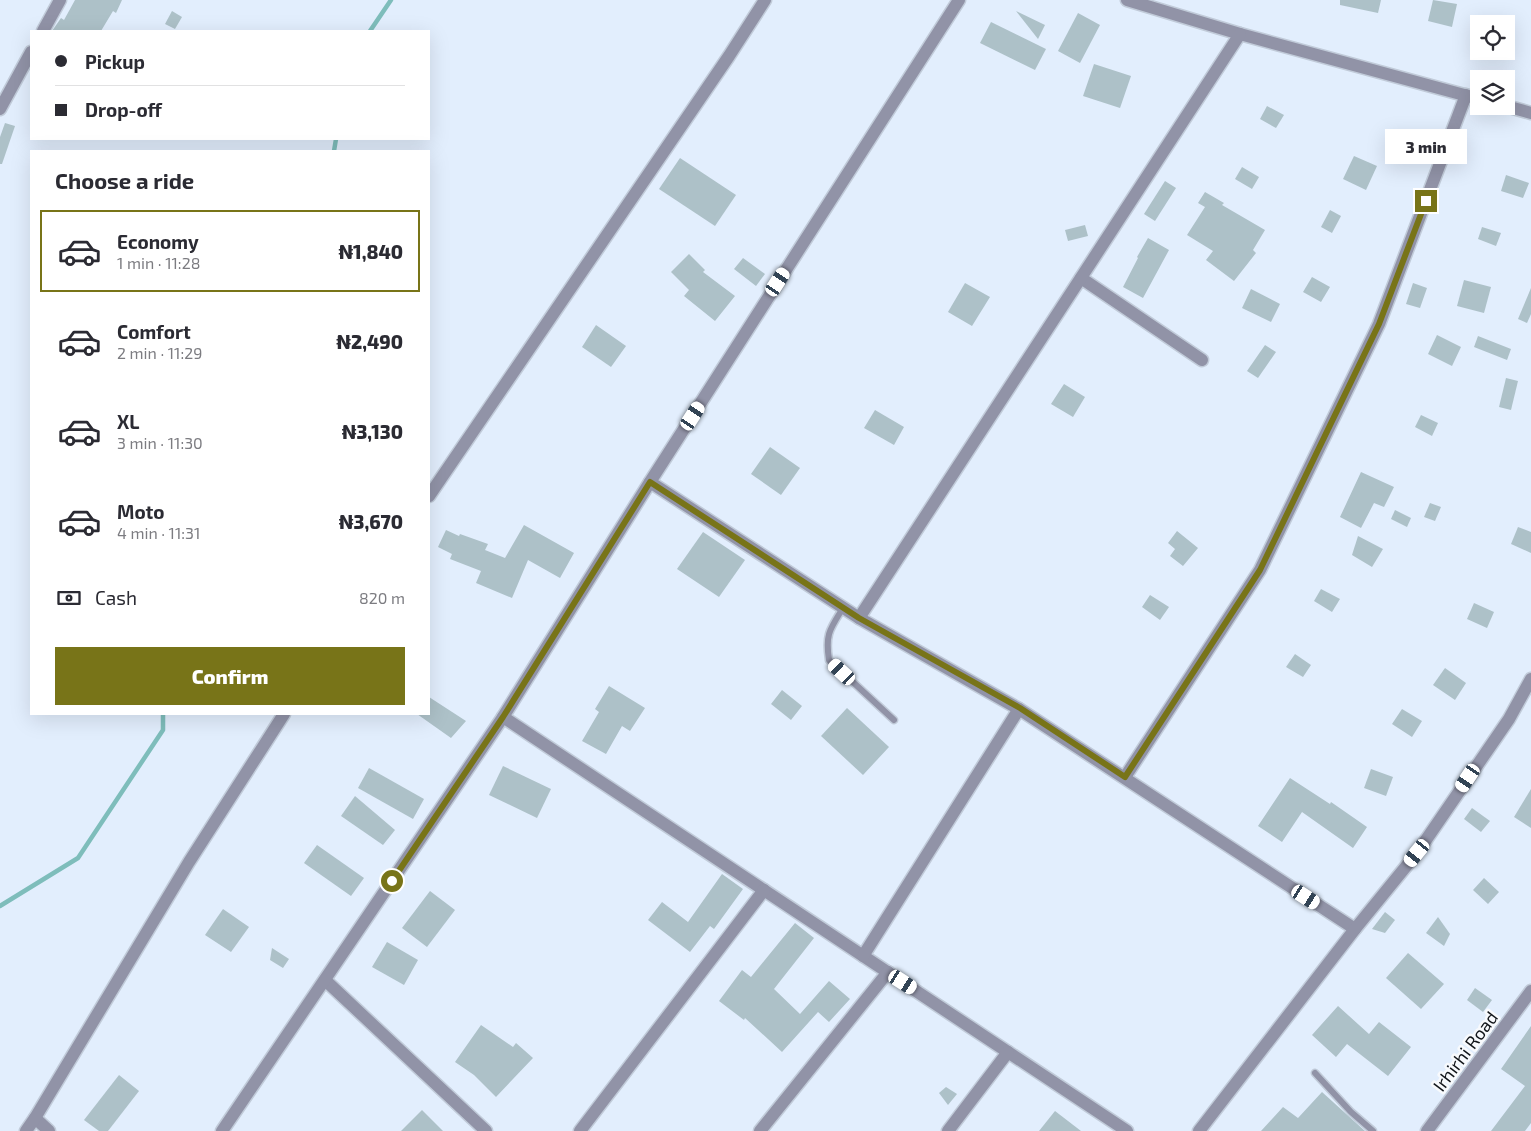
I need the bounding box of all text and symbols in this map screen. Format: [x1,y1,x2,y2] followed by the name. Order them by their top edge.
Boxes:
[1470,15,1515,115] map controls
[1470,15,1515,60] button: locate
[85,50,145,73] text: Pickup
[1470,70,1515,115] button: layers
[85,98,162,121] text: Drop-off
[1385,128,1467,164] callout: 3 min
[1405,137,1447,156] text: 3 min
[55,167,194,193] text: Choose a ride
[1415,190,1437,212] route end
[57,229,102,274] icon: car
[117,230,199,253] text: Economy
[338,240,403,263] text: ₦1,840
[117,253,200,272] text: 1 min · 11:28
[763,265,792,299] car
[57,319,102,364] icon: car
[117,320,191,343] text: Comfort
[336,330,403,353] text: ₦2,490
[117,343,202,362] text: 2 min · 11:29
[678,399,707,433] car
[57,409,102,454] icon: car
[117,410,139,433] text: XL
[342,420,403,443] text: ₦3,130
[117,433,203,452] text: 3 min · 11:30
[57,499,102,544] icon: car
[117,500,165,523] text: Moto
[339,510,403,533] text: ₦3,670
[117,523,200,542] text: 4 min · 11:31
[55,584,83,612] icon: cash
[95,586,137,609] text: Cash
[359,588,405,607] text: 820 m
[55,647,405,705] button: Confirm
[825,656,858,688] car
[1453,761,1482,795] car
[1401,837,1432,869] car
[381,870,403,892] route start
[1289,883,1322,911] car
[886,968,919,996] car
[1428,1007,1502,1095] street label: Irhirhi Road

